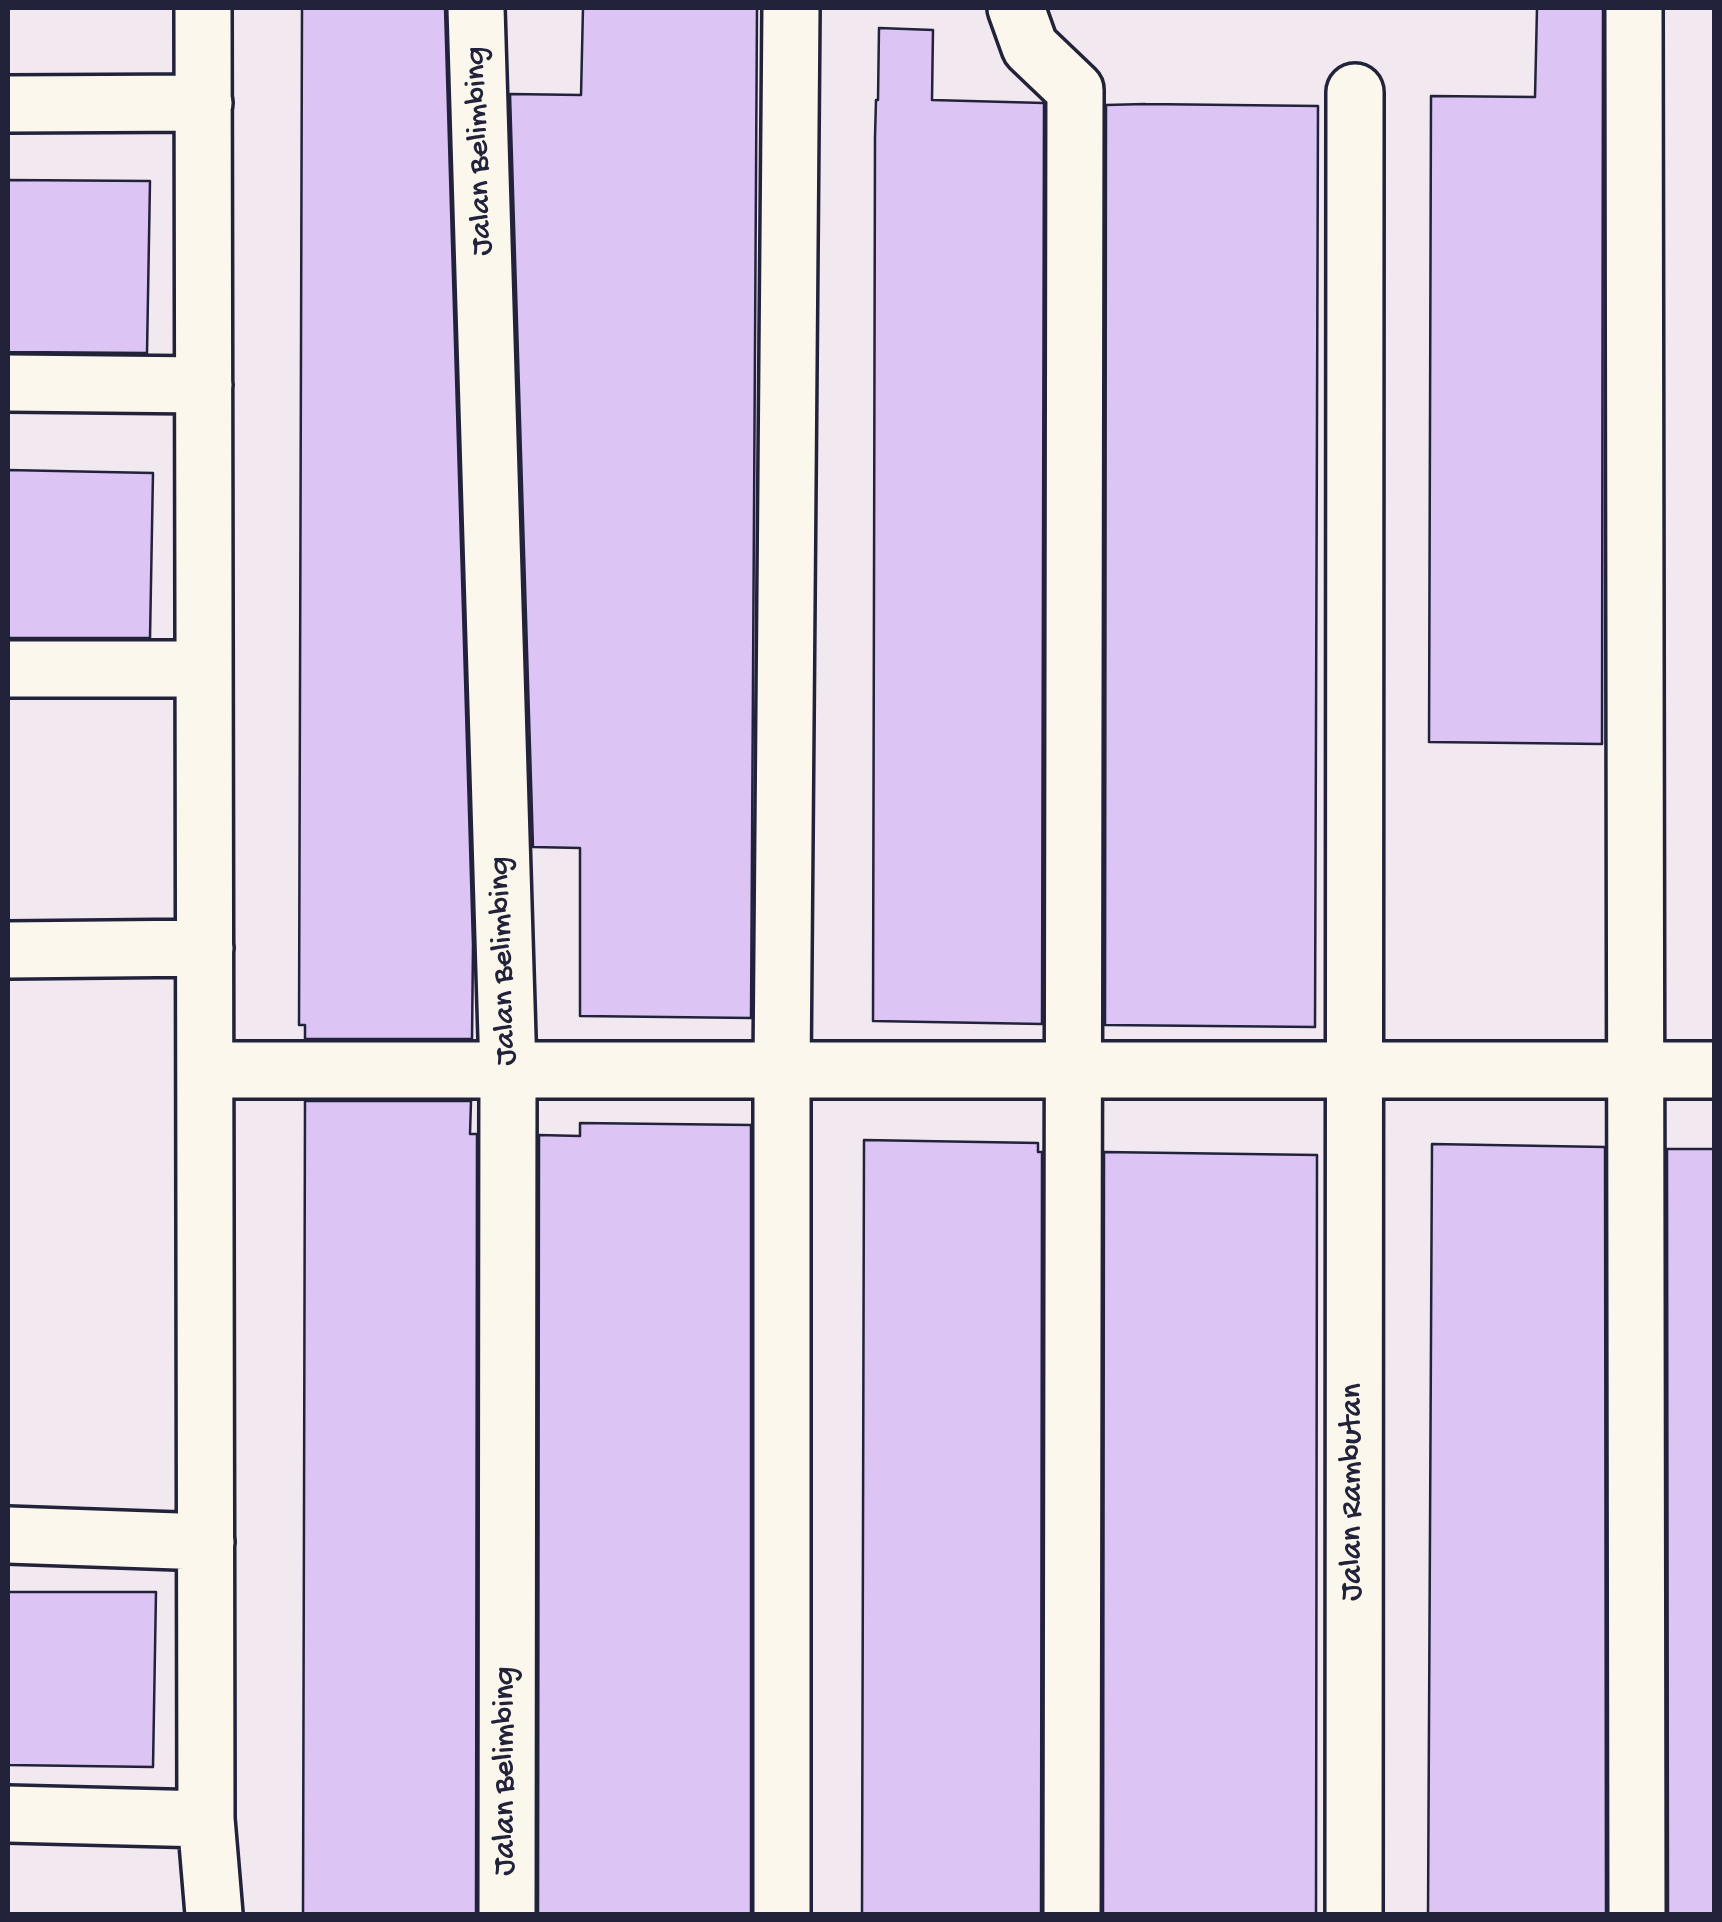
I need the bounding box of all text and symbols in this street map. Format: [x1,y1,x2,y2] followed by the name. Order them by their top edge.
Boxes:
[458,46,504,256] street label: Jalan Belimbing
[482,856,528,1066] street label: Jalan Belimbing
[1335,1383,1373,1601] street label: Jalan Rambutan
[488,1666,526,1876] street label: Jalan Belimbing

